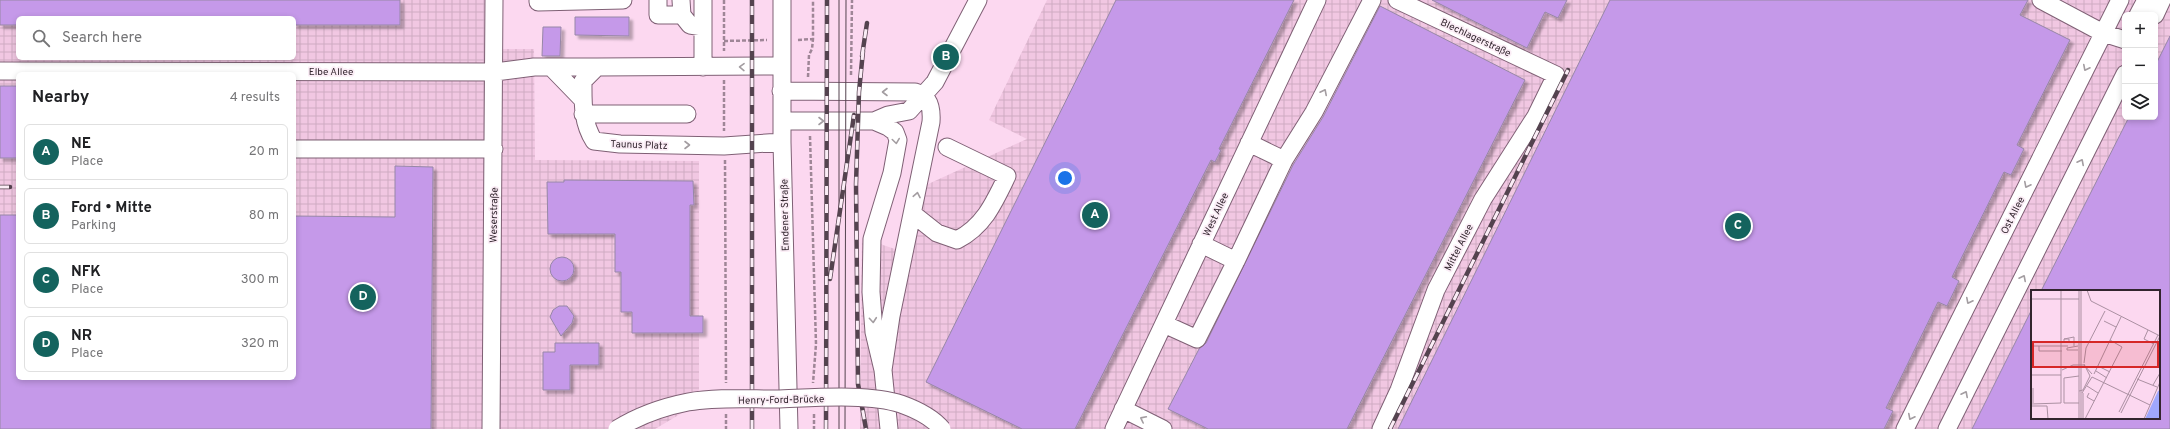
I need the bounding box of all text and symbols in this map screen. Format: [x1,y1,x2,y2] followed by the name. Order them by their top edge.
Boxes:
[2122,12,2158,120] map controls
[2122,12,2158,48] button: +
[16,16,296,60] search box
[1438,16,1513,60] street label: Blechlagerstraße
[30,27,52,49] icon: search
[62,29,142,48] text: Search here
[933,42,959,72] pin: B
[2122,48,2158,84] button: −
[739,63,745,71] one-way arrow
[2083,64,2091,72] one-way arrow
[309,66,353,79] street label: Elbe Allee
[2122,84,2158,120] button: layers
[32,87,89,109] text: Nearby
[882,88,888,96] one-way arrow
[1320,88,1327,96] one-way arrow
[230,90,280,106] text: 4 results
[818,117,824,125] one-way arrow
[71,135,91,154] text: NE
[610,138,668,153] street label: Taunus Platz
[891,138,900,144] one-way arrow
[684,141,690,149] one-way arrow
[41,144,51,160] text: A
[249,144,279,160] text: 20 m
[71,154,103,170] text: Place
[2076,158,2084,166] one-way arrow
[1055,168,1075,188] your location
[778,179,793,251] street label: Emdener Straße
[2025,180,2032,188] one-way arrow
[488,187,501,243] street label: Weserstraße
[1201,191,1232,239] street label: West Allee
[912,192,921,198] one-way arrow
[1998,195,2028,237] street label: Ost Allee
[71,199,152,218] text: Ford • Mitte
[1082,200,1108,230] pin: A
[42,208,50,224] text: B
[249,208,279,224] text: 80 m
[1725,211,1751,241] pin: C
[71,218,116,234] text: Parking
[1442,222,1477,273] street label: Mittel Allee
[71,263,101,282] text: NFK
[42,272,50,288] text: C
[241,272,279,288] text: 300 m
[2018,275,2026,282] one-way arrow
[71,282,103,298] text: Place
[350,282,376,312] pin: D
[2031,290,2160,419] inset map
[1966,297,1974,304] one-way arrow
[868,317,877,323] one-way arrow
[71,327,92,346] text: NR
[41,336,51,352] text: D
[241,336,279,352] text: 320 m
[71,346,103,362] text: Place
[1960,391,1968,398] one-way arrow
[738,393,824,408] street label: Henry-Ford-Brücke
[1908,413,1916,420] one-way arrow
[1139,416,1147,424] one-way arrow

